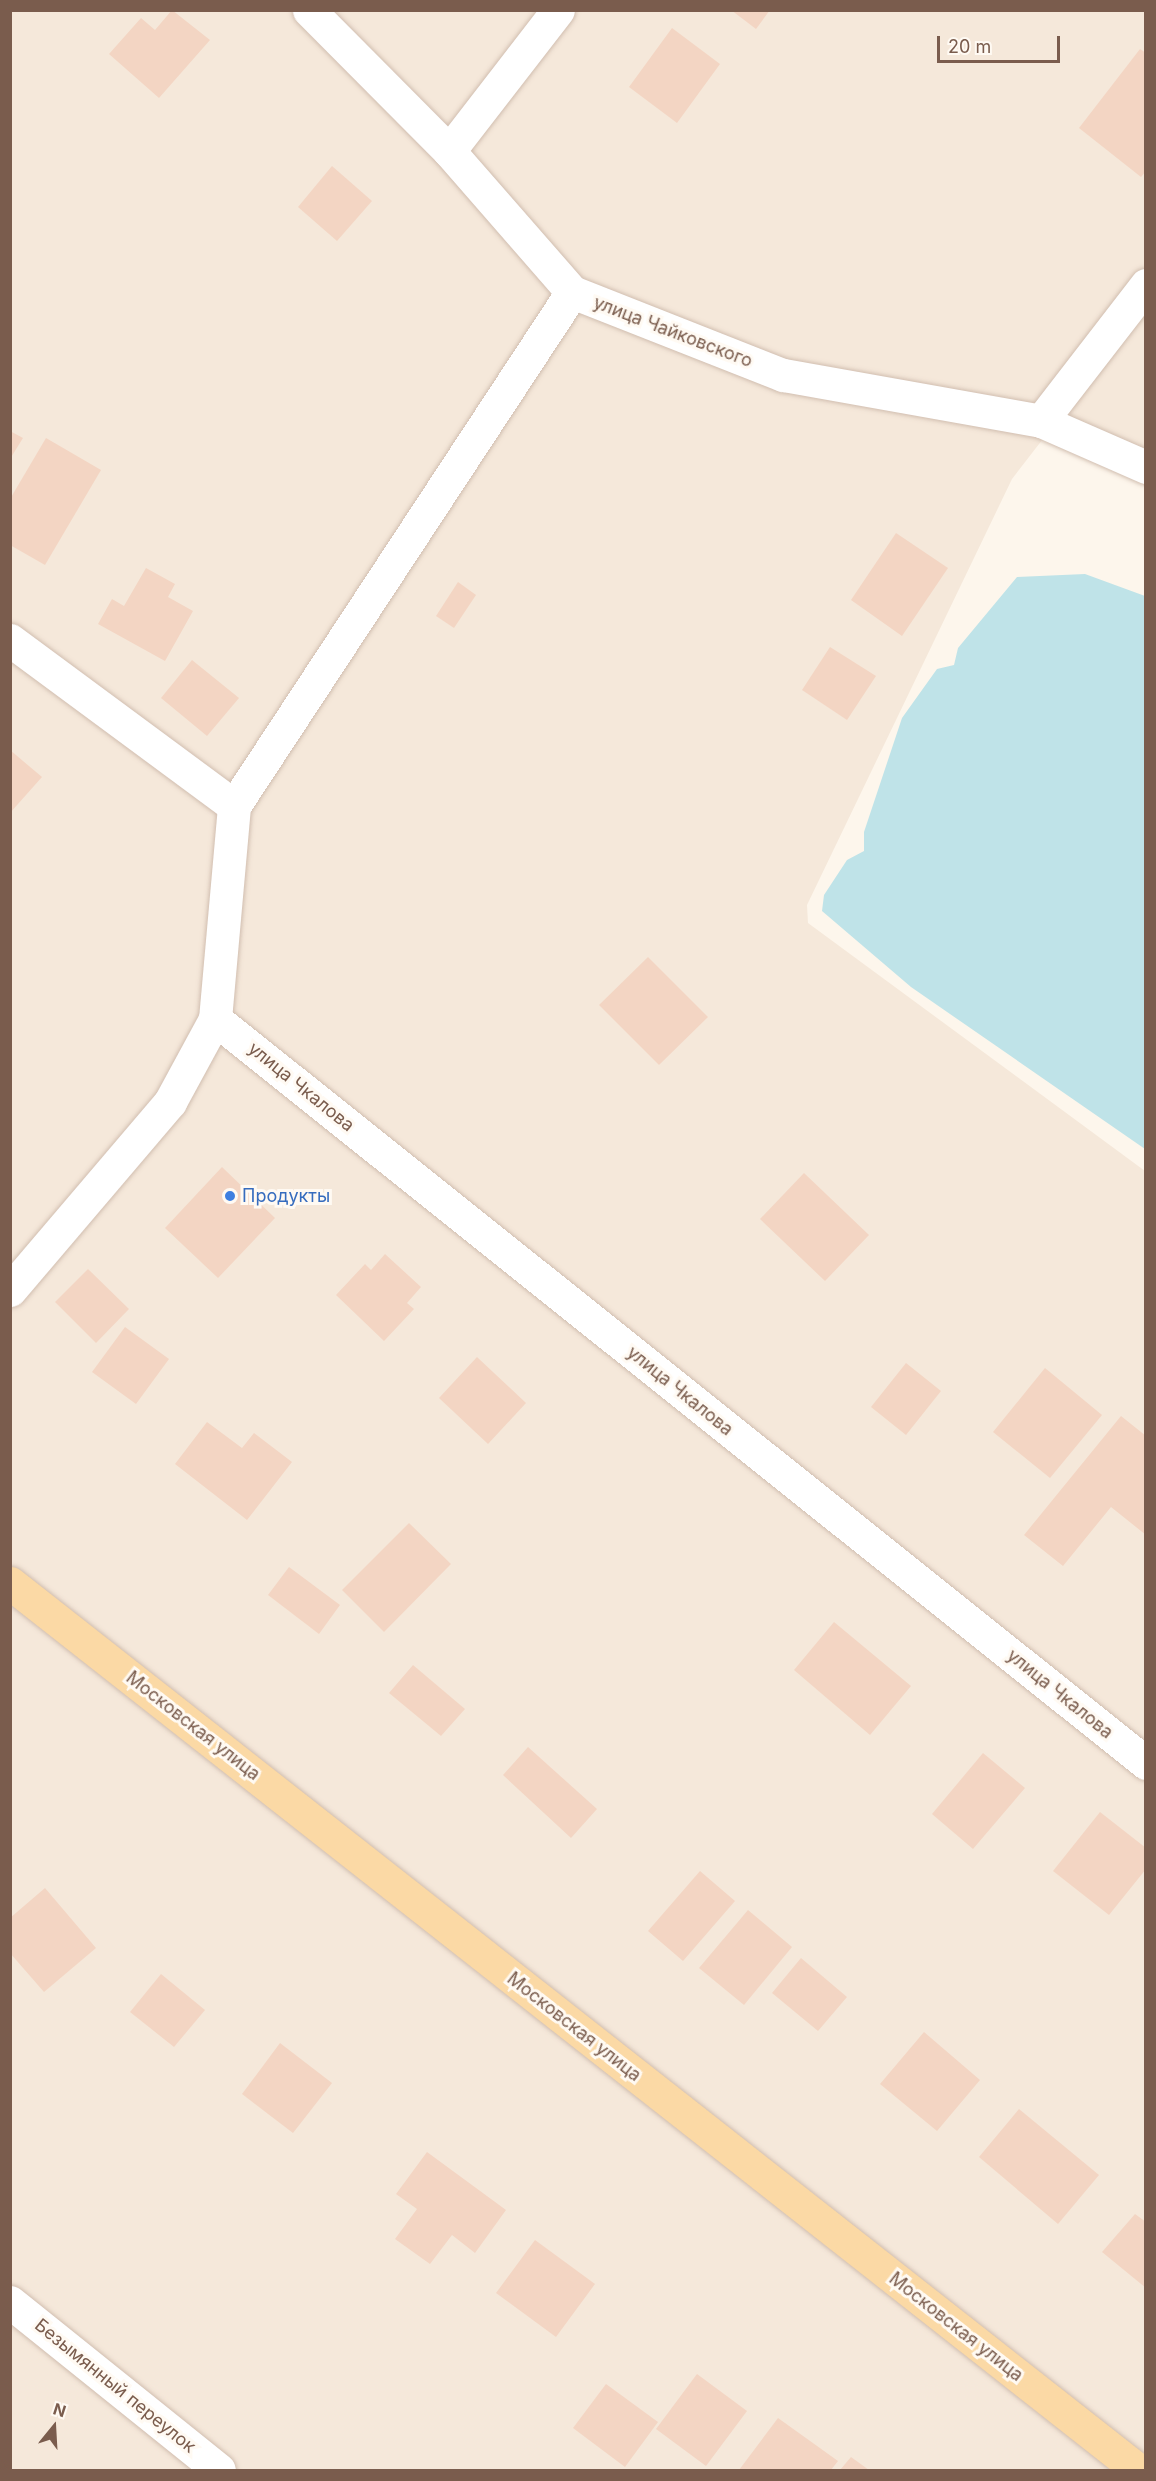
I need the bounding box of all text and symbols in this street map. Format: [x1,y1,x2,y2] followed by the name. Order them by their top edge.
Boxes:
[940,24,1063,62] scale bar
[948,36,991,57] text: 20 m
[590,292,756,372] street label: улица Чайковского
[244,1038,358,1136] street label: улица Чкалова
[242,1185,330,1207] place label: Продукты
[223,1189,237,1203] marker: Продукты
[623,1342,737,1440] street label: улица Чкалова
[1003,1645,1117,1743] street label: улица Чкалова
[122,1667,264,1785] street label: Московская улица
[503,1968,645,2086] street label: Московская улица
[885,2268,1027,2386] street label: Московская улица
[30,2314,200,2458] street label: Безымянный переулок
[24,2397,84,2457] north arrow
[51,2398,68,2421] text: N

